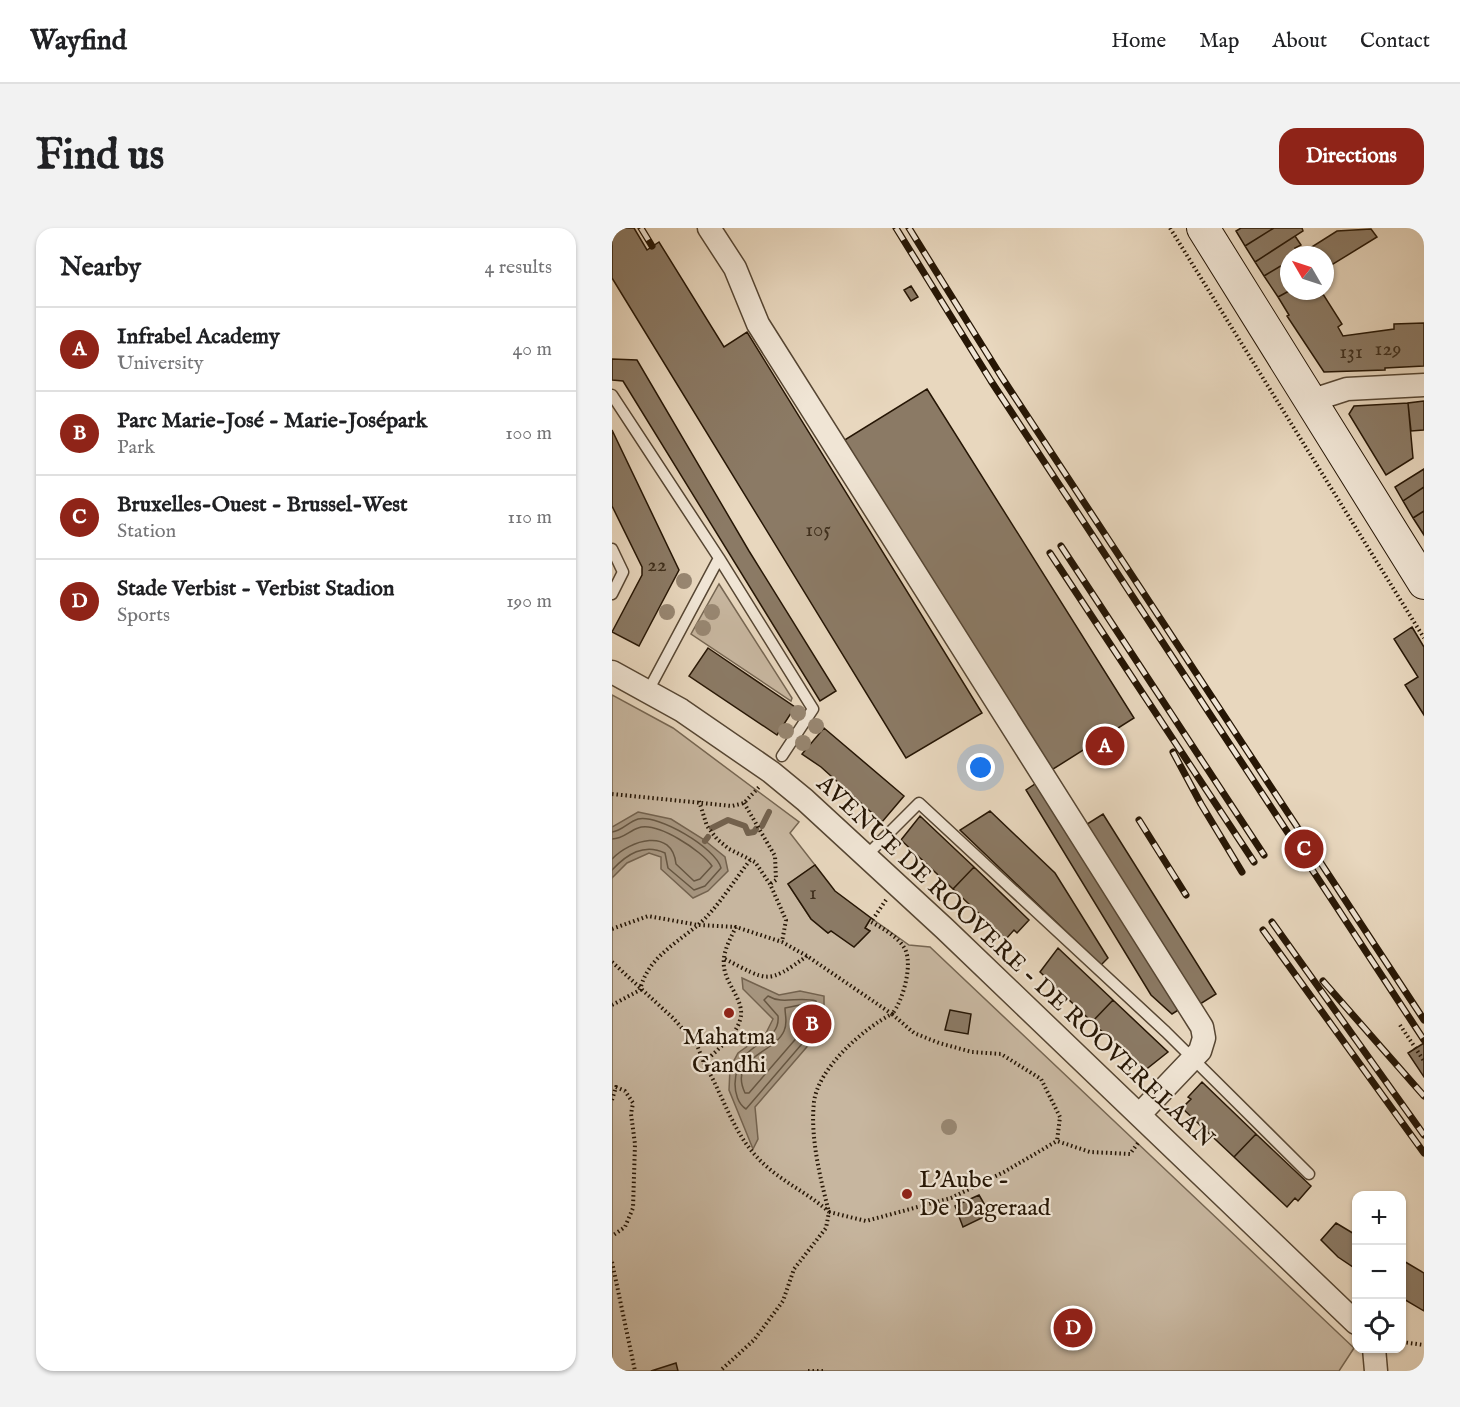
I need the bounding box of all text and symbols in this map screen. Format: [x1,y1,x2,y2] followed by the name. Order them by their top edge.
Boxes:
[30,24,127,59] text: Wayfind
[1111,28,1166,55] text: Home
[1199,28,1239,55] text: Map
[1272,28,1327,55] text: About
[1360,28,1430,55] text: Contact
[1279,128,1424,185] button: Directions
[36,130,164,183] text: Find us
[1280,246,1334,300] north arrow
[60,251,141,284] text: Nearby
[485,255,552,280] text: 4 results
[117,323,280,351] text: Infrabel Academy
[1375,336,1401,363] house number: 129
[73,337,86,362] text: A
[513,337,552,362] text: 40 m
[1339,339,1363,366] house number: 131
[117,351,204,376] text: University
[117,407,427,435] text: Parc Marie-José - Marie-Josépark
[73,421,86,446] text: B
[505,421,552,446] text: 100 m
[117,435,155,460] text: Park
[117,491,408,519] text: Bruxelles-Ouest - Brussel-West
[72,505,87,530] text: C
[508,505,552,530] text: 110 m
[805,517,831,544] house number: 105
[117,519,176,544] text: Station
[647,552,667,579] house number: 22
[117,575,395,603] text: Stade Verbist - Verbist Stadion
[71,589,88,614] text: D
[506,589,552,614] text: 190 m
[117,603,170,628] text: Sports
[1086,724,1124,768] pin: A
[966,753,995,782] your location
[809,768,1221,1155] street label: AVENUE DE ROOVERE - DE ROOVERELAAN
[1284,826,1324,872] pin: C
[809,880,817,907] house number: 1
[792,1002,832,1046] pin: B
[722,1006,736,1020] marker: Mahatma Gandhi
[682,1022,776,1081] place label: Mahatma Gandhi
[919,1165,1051,1224] place label: L'Aube - De Dageraad
[900,1187,914,1201] marker: L'Aube - De Dageraad
[1352,1191,1406,1353] map controls
[1352,1191,1406,1245] button: +
[1352,1245,1406,1299] button: −
[1352,1299,1406,1353] button: locate
[1054,1306,1092,1350] pin: D

